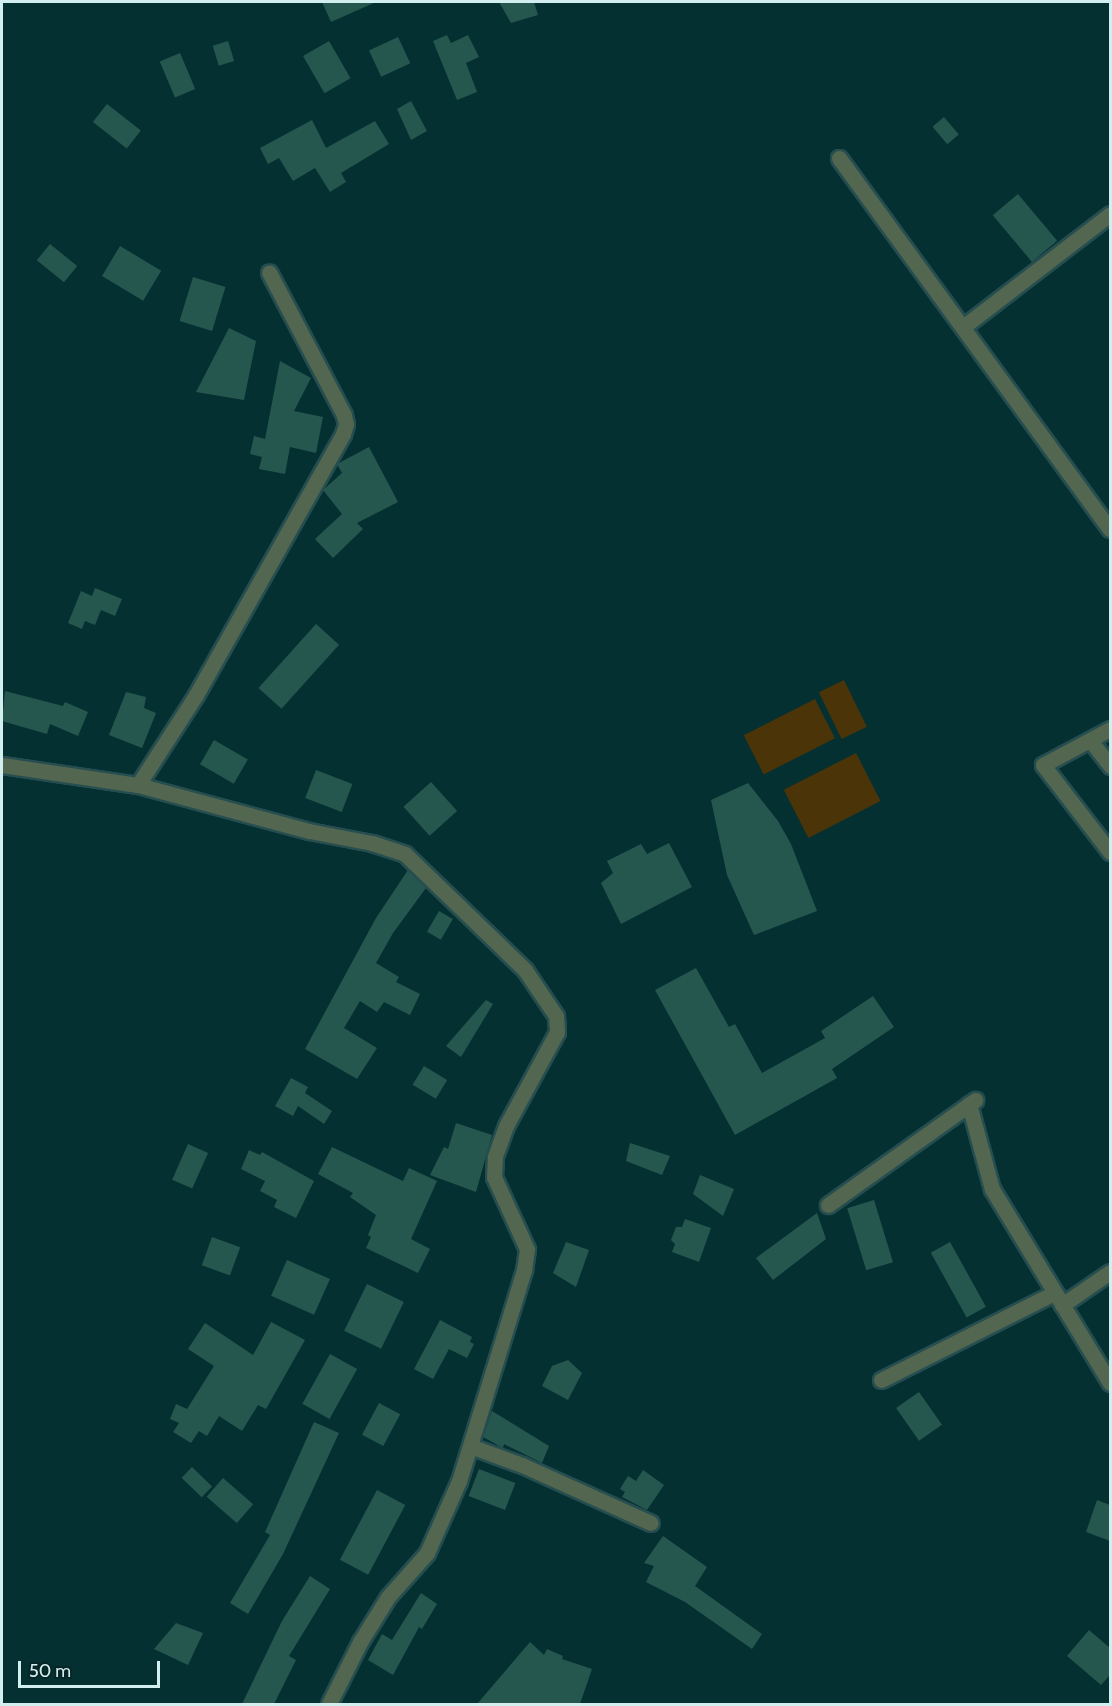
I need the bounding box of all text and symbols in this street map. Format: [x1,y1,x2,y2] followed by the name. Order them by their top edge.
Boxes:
[21,1649,164,1687] scale bar
[29,1660,71,1682] text: 50 m

